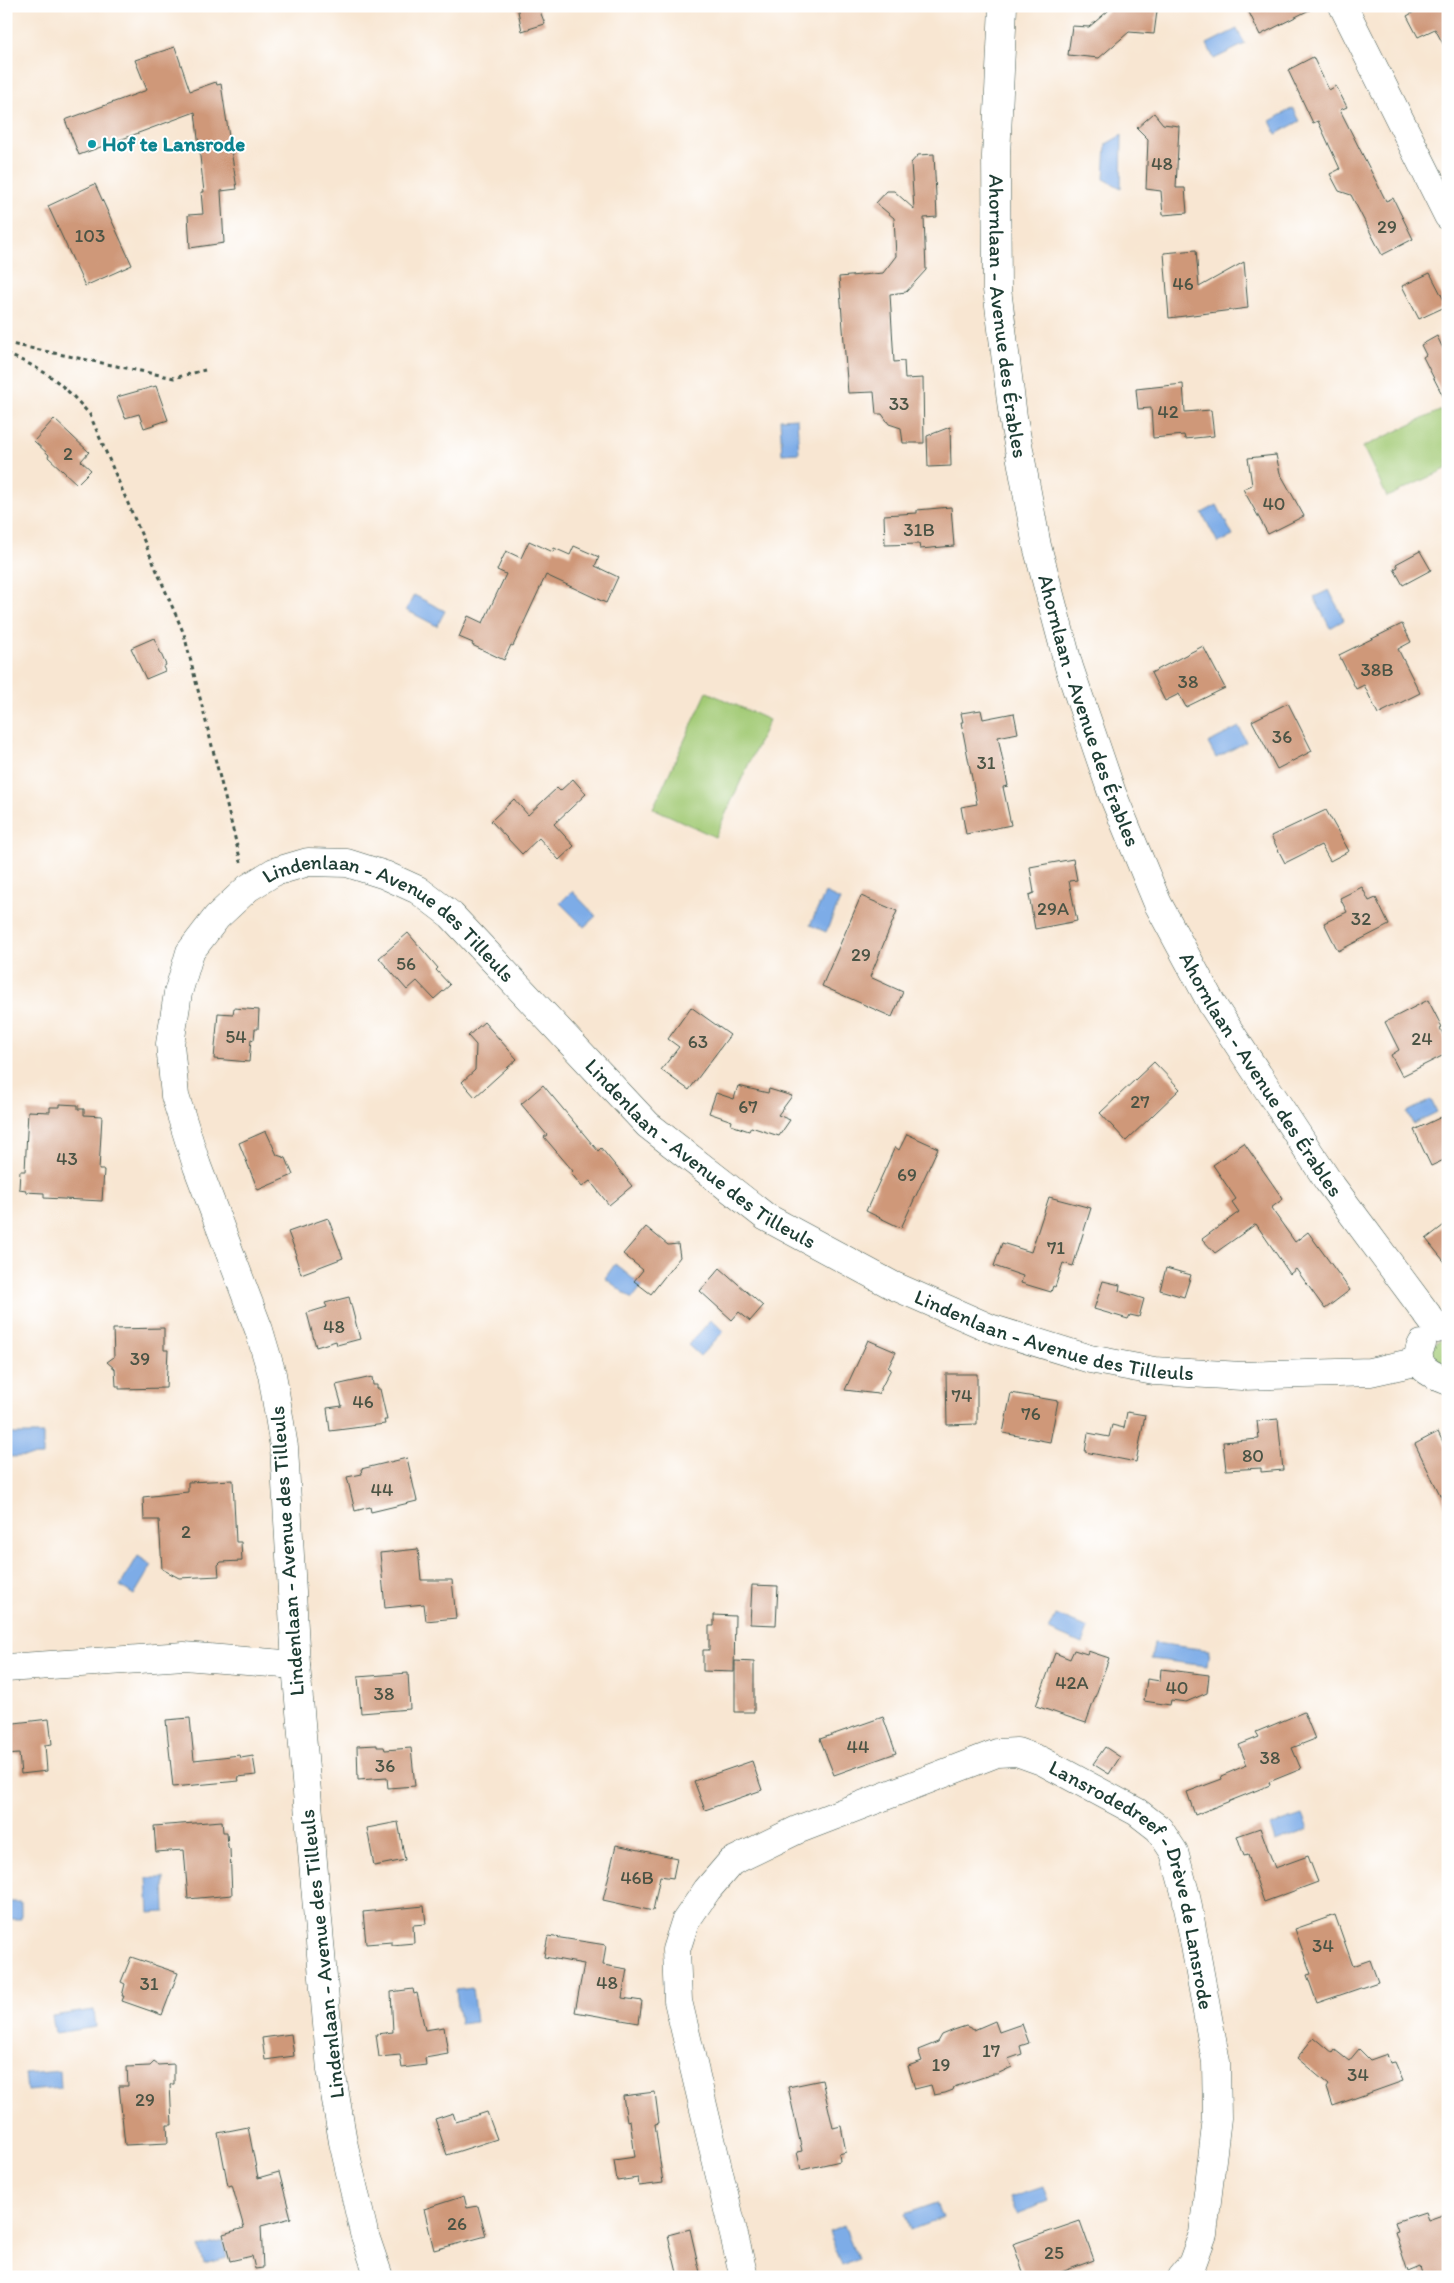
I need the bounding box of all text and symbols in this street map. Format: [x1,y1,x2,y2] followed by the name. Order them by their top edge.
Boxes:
[102,131,245,156] place label: Hof te Lansrode
[86,138,98,150] marker: Hof te Lansrode
[1151,152,1173,175] house number: 48
[984,174,1033,460] street label: Ahornlaan - Avenue des Érables
[1377,215,1397,238] house number: 29
[75,224,105,247] house number: 103
[1172,272,1194,295] house number: 46
[889,392,909,415] house number: 33
[1157,400,1179,423] house number: 42
[63,442,73,465] house number: 2
[1262,492,1286,515] house number: 40
[903,518,935,541] house number: 31B
[1033,572,1146,850] street label: Ahornlaan - Avenue des Érables
[1360,658,1394,681] house number: 38B
[1178,670,1198,693] house number: 38
[1272,725,1292,748] house number: 36
[976,751,996,774] house number: 31
[257,849,520,987] street label: Lindenlaan - Avenue des Tilleuls
[1037,897,1069,920] house number: 29A
[1351,907,1371,930] house number: 32
[851,943,871,966] house number: 29
[1174,948,1348,1201] street label: Ahornlaan - Avenue des Érables
[396,952,416,975] house number: 56
[225,1025,247,1048] house number: 54
[1411,1027,1433,1050] house number: 24
[688,1030,708,1053] house number: 63
[580,1053,821,1254] street label: Lindenlaan - Avenue des Tilleuls
[1130,1090,1150,1113] house number: 27
[738,1095,758,1118] house number: 67
[56,1147,78,1170] house number: 43
[897,1163,917,1186] house number: 69
[1047,1236,1065,1259] house number: 71
[911,1283,1195,1385] street label: Lindenlaan - Avenue des Tilleuls
[323,1315,345,1338] house number: 48
[130,1347,150,1370] house number: 39
[952,1384,972,1407] house number: 74
[352,1390,374,1413] house number: 46
[1021,1402,1041,1425] house number: 76
[264,1405,309,1697] street label: Lindenlaan - Avenue des Tilleuls
[1242,1444,1264,1467] house number: 80
[371,1478,393,1501] house number: 44
[181,1520,191,1543] house number: 2
[1055,1671,1089,1694] house number: 42A
[1165,1676,1189,1699] house number: 40
[374,1682,394,1705] house number: 38
[847,1735,869,1758] house number: 44
[1260,1746,1280,1769] house number: 38
[375,1754,395,1777] house number: 36
[1045,1754,1219,2012] street label: Lansrodedreef - Drève de Lansrode
[294,1808,349,2100] street label: Lindenlaan - Avenue des Tilleuls
[620,1866,654,1889] house number: 46B
[1312,1934,1334,1957] house number: 34
[596,1971,618,1994] house number: 48
[139,1972,159,1995] house number: 31
[982,2039,1000,2062] house number: 17
[932,2053,950,2076] house number: 19
[1347,2063,1369,2086] house number: 34
[135,2088,155,2111] house number: 29
[447,2212,467,2235] house number: 26
[1044,2241,1064,2264] house number: 25

